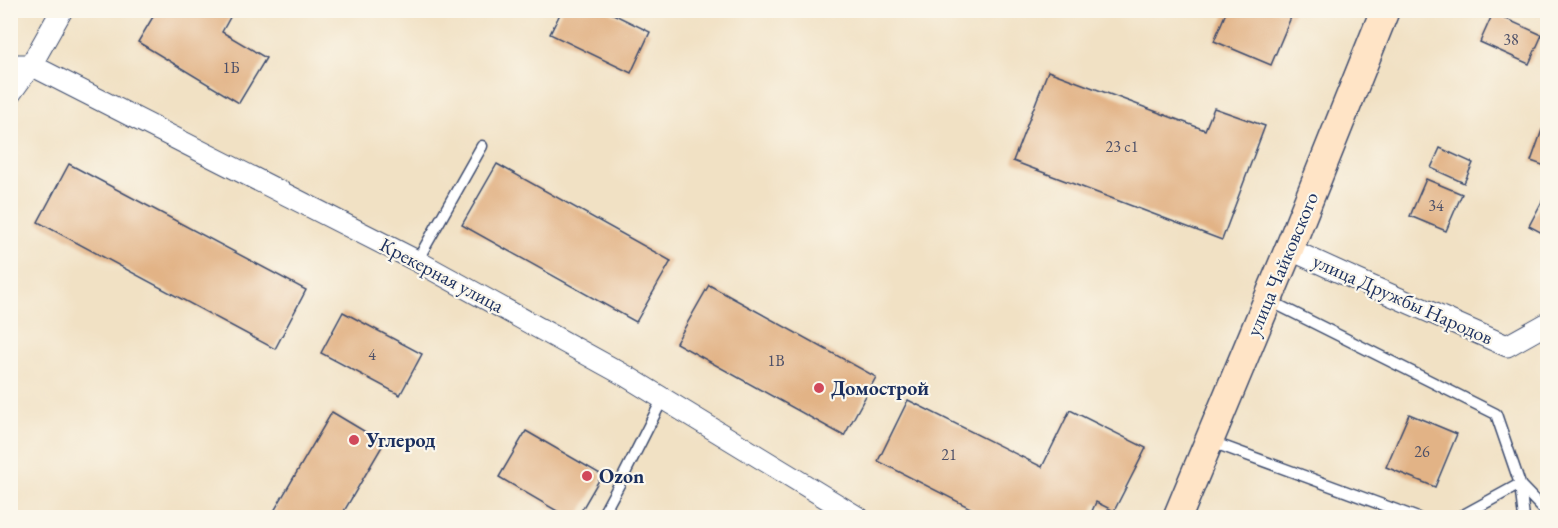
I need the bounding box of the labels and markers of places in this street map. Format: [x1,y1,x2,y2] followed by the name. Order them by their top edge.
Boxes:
[831,375,929,401] place label: Домострой
[812,381,826,395] marker: Домострой
[365,427,436,453] place label: Углерод
[347,433,361,447] marker: Углерод
[599,463,644,489] place label: Ozon
[580,469,594,483] marker: Ozon

